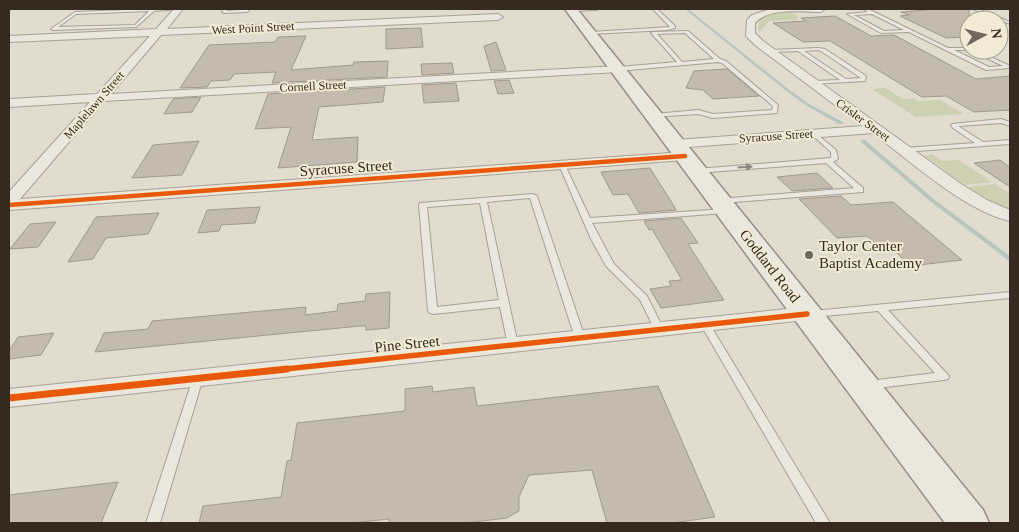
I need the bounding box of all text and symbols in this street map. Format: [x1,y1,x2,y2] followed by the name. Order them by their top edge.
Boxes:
[959,10,1009,60] north arrow
[211,19,295,37] street label: West Point Street
[988,28,1004,39] text: N
[61,68,128,142] street label: Maplelawn Street
[279,77,347,95] street label: Cornell Street
[833,96,893,145] street label: Crisler Street
[738,126,814,146] street label: Syracuse Street
[299,157,394,179] street label: Syracuse Street
[738,163,754,171] one-way arrow
[737,226,804,306] street label: Goddard Road
[819,238,922,271] place label: Taylor Center Baptist Academy
[803,249,815,261] marker: Taylor Center Baptist Academy
[374,333,441,355] street label: Pine Street

